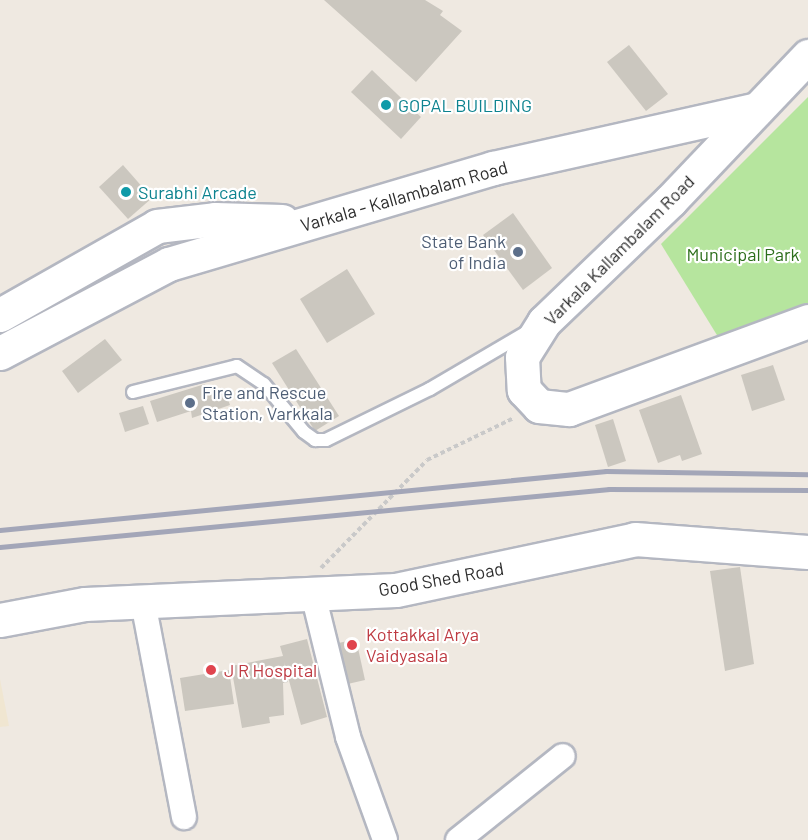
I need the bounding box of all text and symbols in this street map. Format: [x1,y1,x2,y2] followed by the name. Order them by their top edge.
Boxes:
[398,94,532,116] place label: GOPAL BUILDING
[379,98,393,112] marker: GOPAL BUILDING
[298,156,510,236] street label: Varkala - Kallambalam Road
[539,170,699,330] street label: Varkala Kallambalam Road
[138,181,257,203] place label: Surabhi Arcade
[119,185,133,199] marker: Surabhi Arcade
[421,231,506,274] place label: State Bank of India
[686,243,800,265] park label: Municipal Park
[511,245,525,259] marker: State Bank of India
[202,382,333,424] place label: Fire and Rescue Station, Varkkala
[183,396,197,410] marker: Fire and Rescue Station, Varkkala
[377,557,505,601] street label: Good Shed Road
[366,624,479,666] place label: Kottakkal Arya Vaidyasala
[343,636,361,654] marker: Kottakkal Arya Vaidyasala
[224,659,317,681] place label: J R Hospital
[202,661,220,679] marker: J R Hospital

